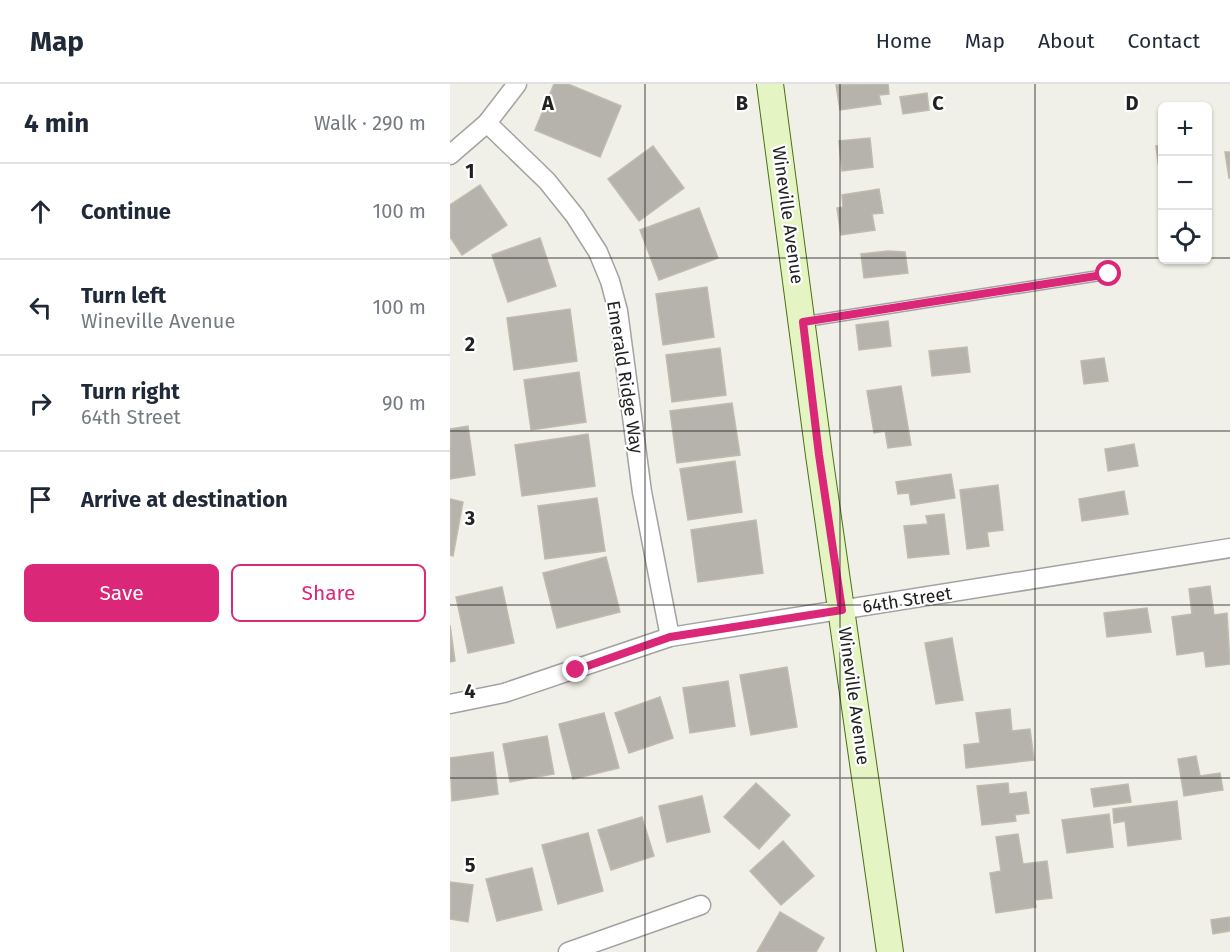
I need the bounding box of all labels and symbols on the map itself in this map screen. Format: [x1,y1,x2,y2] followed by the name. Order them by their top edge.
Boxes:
[541,91,555,115] text: A
[736,91,748,115] text: B
[932,91,944,115] text: C
[1125,91,1139,115] text: D
[767,145,809,285] street label: Wineville Avenue
[465,159,475,183] text: 1
[1095,260,1121,286] route start
[602,299,648,455] street label: Emerald Ridge Way
[465,332,475,356] text: 2
[464,506,475,530] text: 3
[861,582,954,618] street label: 64th Street
[833,626,875,766] street label: Wineville Avenue
[562,656,588,682] route end
[464,679,476,703] text: 4
[465,853,476,877] text: 5

